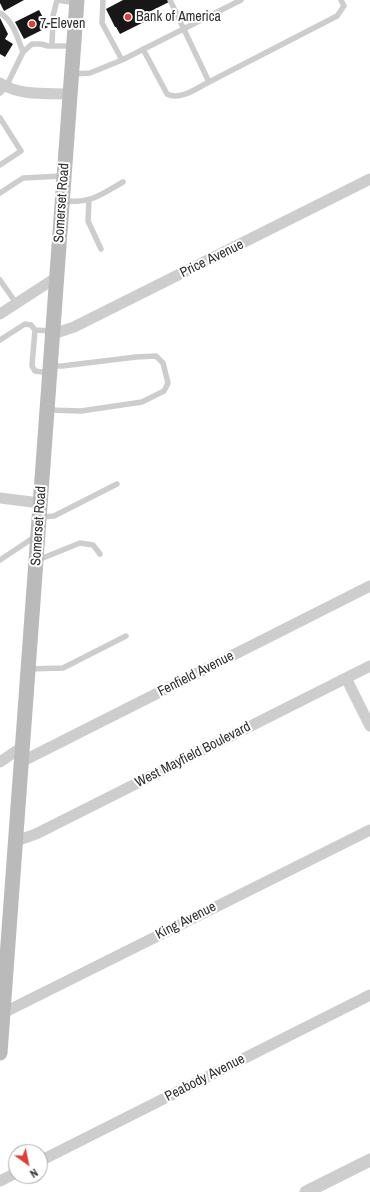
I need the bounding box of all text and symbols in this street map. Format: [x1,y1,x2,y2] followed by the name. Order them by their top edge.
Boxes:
[136,9,221,25] place label: Bank of America
[123,12,133,22] marker: Bank of America
[40,16,85,32] place label: 7-Eleven
[27,19,37,29] marker: 7-Eleven
[51,163,73,243] street label: Somerset Road
[177,236,247,282] street label: Price Avenue
[28,486,50,566] street label: Somerset Road
[155,648,237,700] street label: Fenfield Avenue
[132,719,254,791] street label: West Mayfield Boulevard
[153,899,219,943] street label: King Avenue
[162,1051,248,1105] street label: Peabody Avenue
[8,1144,48,1184] north arrow
[27,1166,41,1181] text: N

